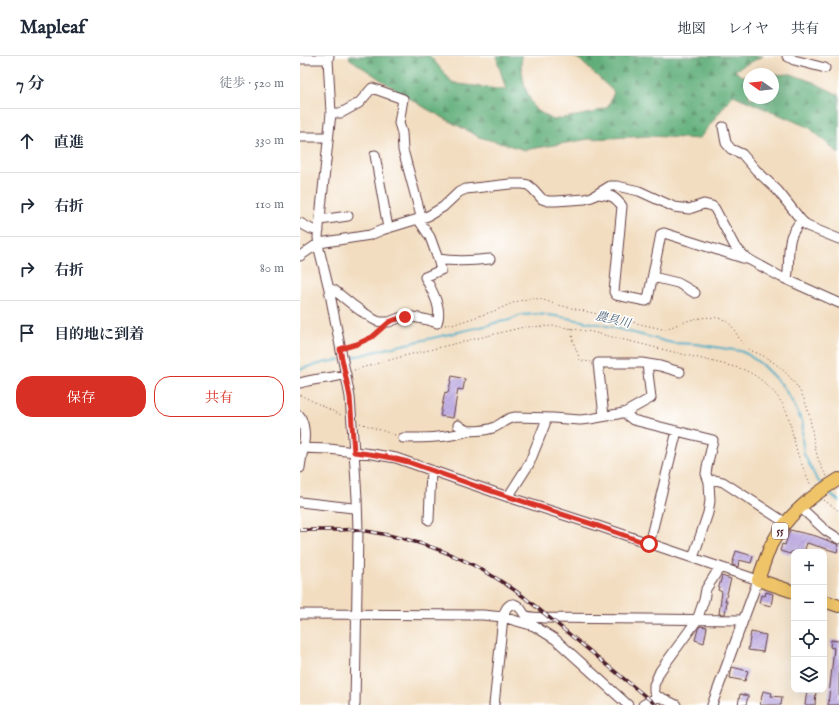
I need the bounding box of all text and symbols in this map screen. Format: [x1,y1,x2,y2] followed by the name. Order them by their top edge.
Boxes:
[20,16,85,40] text: Mapleaf
[678,20,706,38] text: 地図
[728,20,769,38] text: レイヤ
[791,20,819,38] text: 共有
[743,68,779,104] north arrow
[16,74,45,95] text: 7 分
[219,75,284,92] text: 徒歩 · 520 m
[16,130,38,152] icon: ahead
[255,132,284,149] text: 330 m
[54,133,84,152] text: 直進
[16,194,38,216] icon: right
[255,196,284,213] text: 110 m
[54,197,84,216] text: 右折
[16,258,38,280] icon: right
[260,260,284,277] text: 80 m
[54,261,84,280] text: 右折
[396,308,414,326] route end
[594,309,634,332] water label: 農具川
[16,322,38,344] icon: arrive
[54,325,144,344] text: 目的地に到着
[16,376,146,417] button: 保存
[154,376,284,417] button: 共有
[772,523,788,539] road number: 55
[640,535,658,553] route start
[791,549,827,693] map controls
[791,549,827,585] button: +
[791,585,827,621] button: −
[791,621,827,657] button: locate
[791,657,827,693] button: layers

